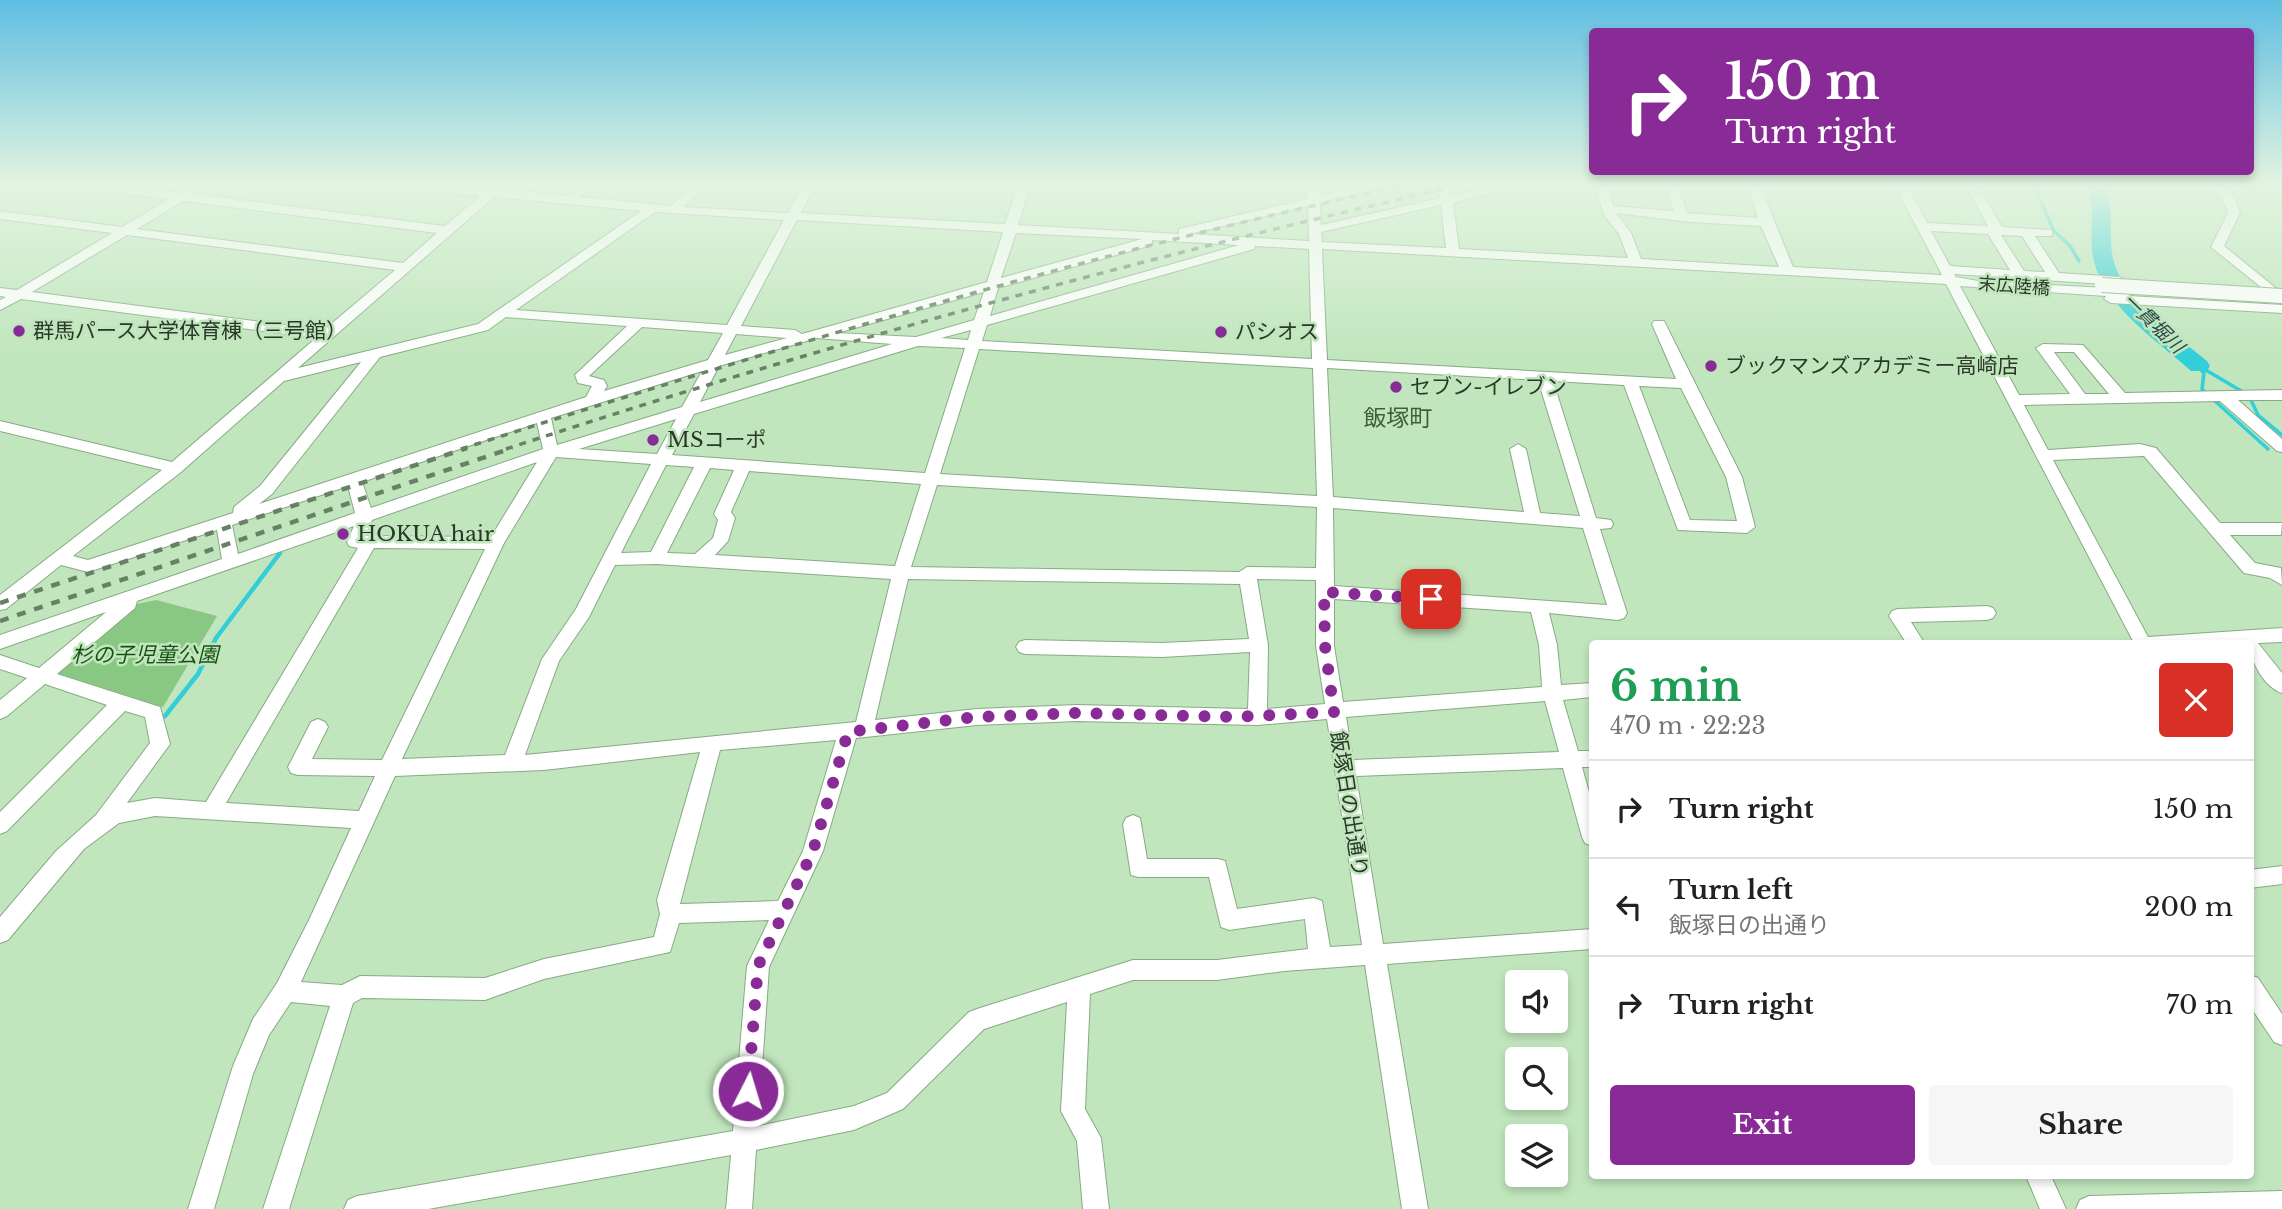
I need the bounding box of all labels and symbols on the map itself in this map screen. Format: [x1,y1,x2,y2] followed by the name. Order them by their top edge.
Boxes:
[1977,273,2051,299] street label: 末広陸橋
[2118,289,2190,359] water label: 一貫堀川
[33,318,347,344] place label: 群馬パース大学体育棟（三号館）
[1235,319,1319,345] place label: パシオス
[11,323,27,339] marker: 群馬パース大学体育棟（三号館）
[1213,324,1229,340] marker: パシオス
[1725,353,2019,379] place label: ブックマンズアカデミー高崎店
[1703,358,1719,374] marker: ブックマンズアカデミー高崎店
[1410,374,1567,400] place label: セブン-イレブン
[1388,379,1404,395] marker: セブン-イレブン
[1364,404,1433,432] district label: 飯塚町
[667,427,766,453] place label: MSコーポ
[645,432,661,448] marker: MSコーポ
[357,521,494,547] place label: HOKUA hair
[335,526,351,542] marker: HOKUA hair
[1401,569,1461,629] pin
[72,642,221,668] park label: 杉の子児童公園
[1325,729,1373,879] street label: 飯塚日の出通り
[711,1054,785,1128] position arrow

